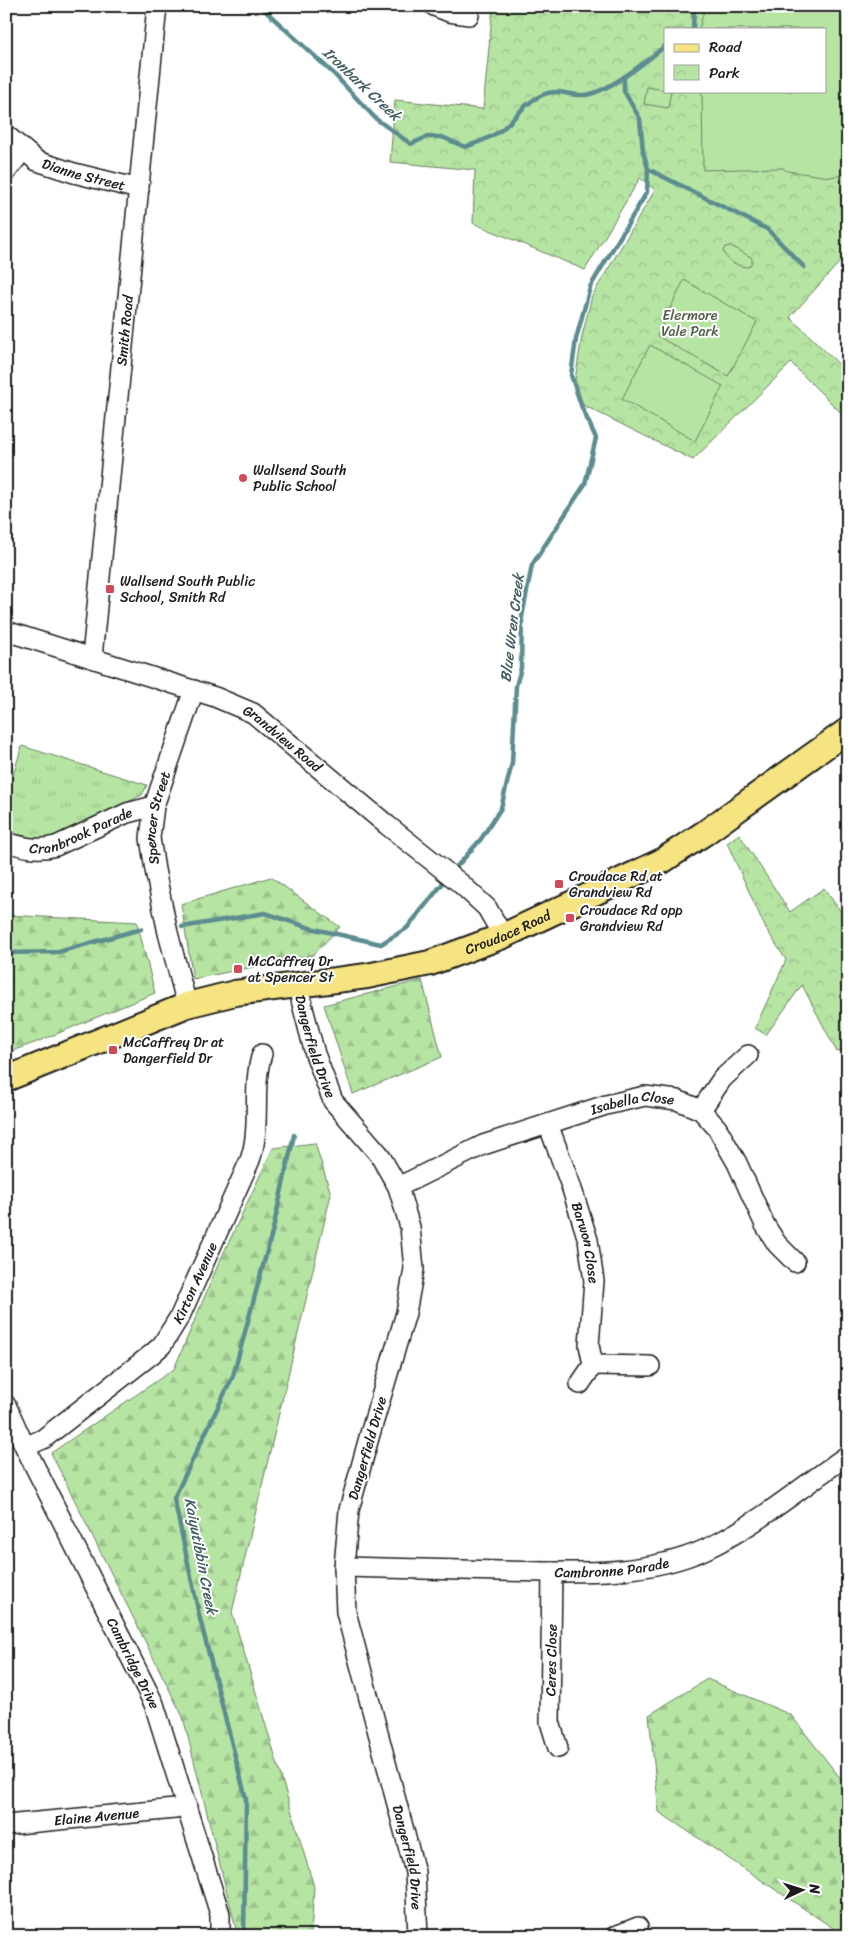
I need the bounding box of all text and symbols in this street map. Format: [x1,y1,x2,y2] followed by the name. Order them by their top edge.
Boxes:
[664,28,826,92] legend
[709,34,742,60] text: Road
[316,40,409,129] water label: Ironbark Creek
[709,60,740,86] text: Park
[38,151,128,198] street label: Dianne Street
[109,293,141,367] street label: Smith Road
[661,303,719,344] park label: Elermore Vale Park
[253,458,347,499] place label: Wallsend South Public School
[237,472,249,484] marker: Wallsend South Public School
[120,569,255,610] place label: Wallsend South Public School, Smith Rd
[492,570,532,684] water label: Blue Wren Creek
[104,583,116,595] marker: Wallsend South Public School, Smith Rd
[239,698,329,780] street label: Grandview Road
[138,768,178,866] street label: Spencer Street
[28,800,135,861] street label: Cranbrook Parade
[569,864,663,905] place label: Croudace Rd at Grandview Rd
[553,878,565,890] marker: Croudace Rd at Grandview Rd
[580,898,683,939] place label: Croudace Rd opp Grandview Rd
[461,903,557,962] street label: Croudace Road
[564,912,576,924] marker: Croudace Rd opp Grandview Rd
[248,949,335,990] place label: McCaffrey Dr at Spencer St
[232,963,244,975] marker: McCaffrey Dr at Spencer St
[287,993,343,1102] street label: Dangerfield Drive
[123,1030,224,1071] place label: McCaffrey Dr at Dangerfield Dr
[107,1044,119,1056] marker: McCaffrey Dr at Dangerfield Dr
[586,1084,676,1123] street label: Isabella Close
[564,1199,606,1285] street label: Barwon Close
[166,1238,225,1329] street label: Kirton Avenue
[341,1393,394,1503] street label: Dangerfield Drive
[177,1496,225,1618] water label: Kaiyutibbin Creek
[554,1550,672,1585] street label: Cambronne Parade
[99,1613,167,1712] street label: Cambridge Drive
[538,1624,565,1696] street label: Ceres Close
[53,1800,141,1833] street label: Elaine Avenue
[385,1802,429,1910] street label: Dangerfield Drive
[776,1864,826,1914] north arrow
[802,1882,827,1895] text: N

